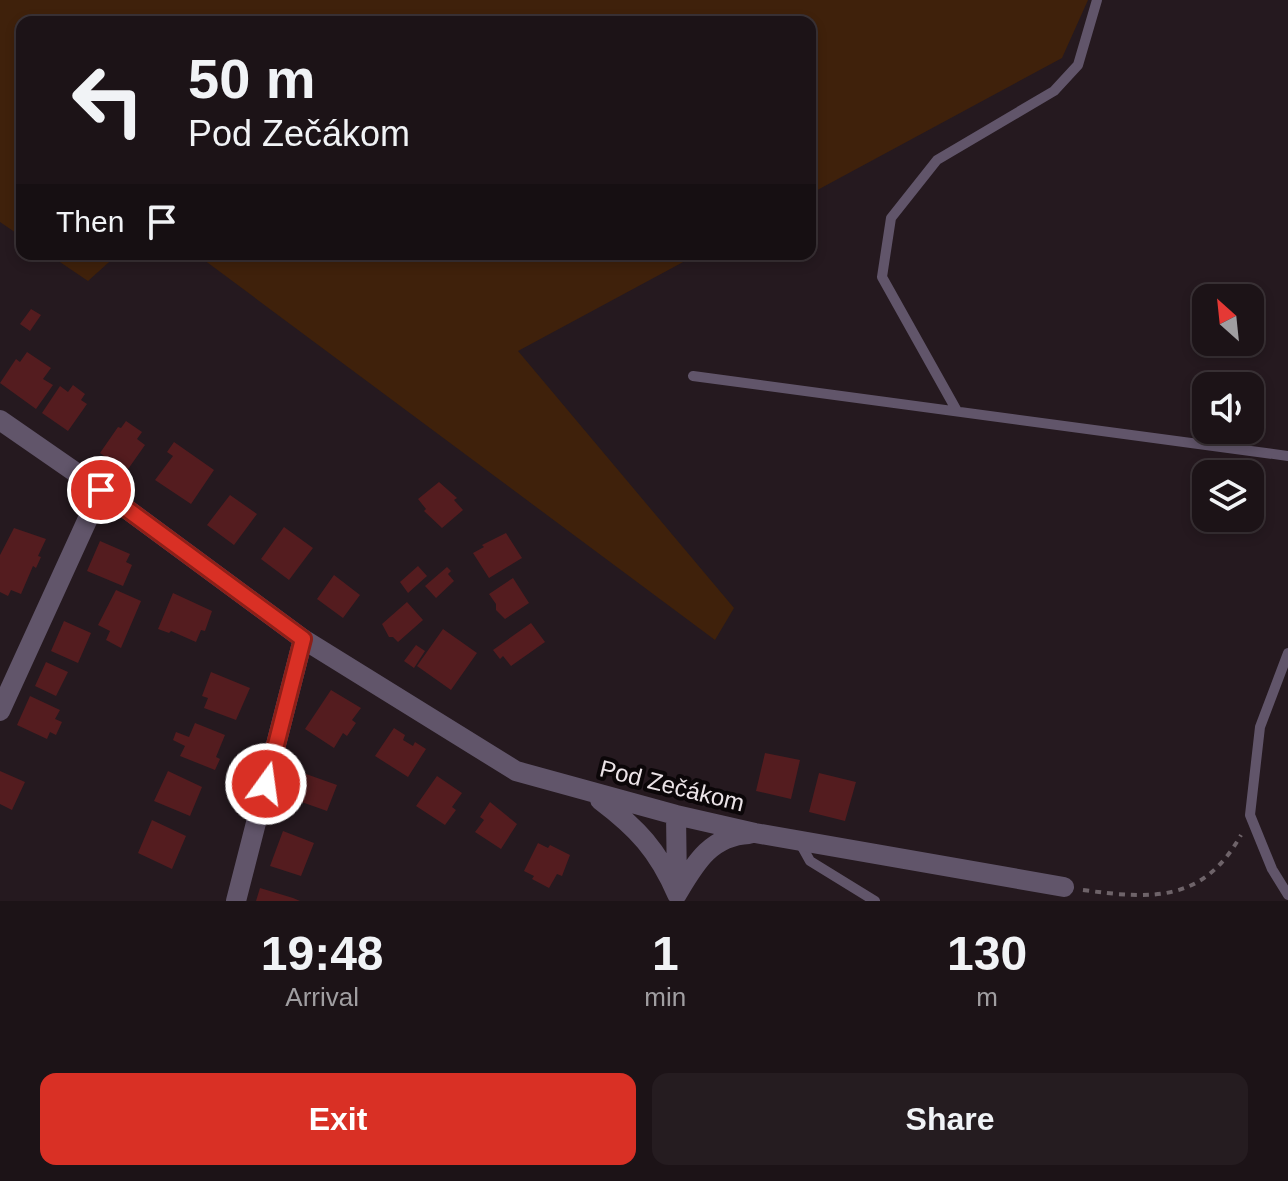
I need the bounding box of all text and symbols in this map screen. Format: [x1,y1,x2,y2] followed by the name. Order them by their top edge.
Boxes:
[188,47,316,110] text: 50 m
[56,48,160,152] icon: left
[188,113,410,154] text: Pod Zečákom
[140,200,184,244] icon: arrive
[56,205,124,238] text: Then
[1192,284,1264,356] north arrow
[1192,284,1264,532] map controls
[1192,372,1264,444] button: sound
[67,456,135,524] pin
[1192,460,1264,532] button: layers
[79,468,123,512] icon: arrive
[224,742,308,826] position arrow
[597,755,747,817] street label: Pod Zečákom
[261,927,384,980] text: 19:48
[652,927,679,980] text: 1
[947,927,1027,980] text: 130
[285,982,359,1012] text: Arrival
[644,982,686,1012] text: min
[976,982,998,1012] text: m
[40,1073,636,1165] button: Exit
[652,1073,1248,1165] button: Share

